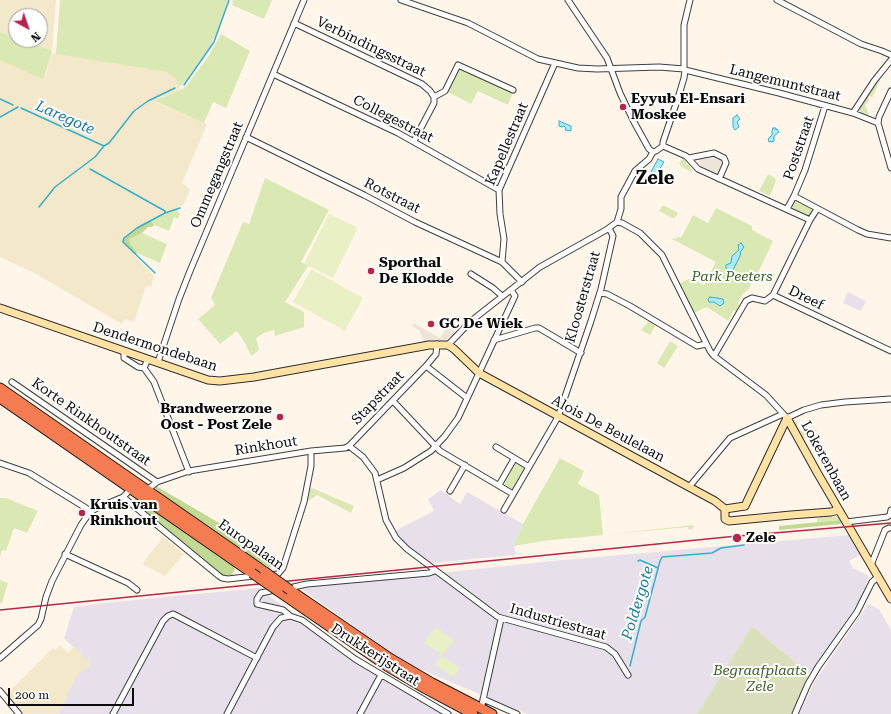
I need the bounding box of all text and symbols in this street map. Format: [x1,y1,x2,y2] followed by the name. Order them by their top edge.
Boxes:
[8,8,48,48] north arrow
[314,13,428,81] street label: Verbindingsstraat
[28,29,43,45] text: N
[728,61,842,105] street label: Langemuntstraat
[631,91,745,124] place label: Eyyub El-Ensari Moskee
[350,92,436,146] street label: Collegestraat
[33,97,97,139] water label: Laregote
[482,100,532,188] street label: Kapellestraat
[618,102,628,112] marker: Eyyub El-Ensari Moskee
[780,114,818,182] street label: Poststraat
[187,119,247,231] street label: Ommegangstraat
[636,168,674,190] district label: Zele
[361,175,423,217] street label: Rotstraat
[562,249,604,345] street label: Kloosterstraat
[379,255,454,288] place label: Sporthal De Klodde
[366,266,376,276] marker: Sporthal De Klodde
[691,269,773,285] park label: Park Peeters
[786,282,826,314] street label: Dreef
[439,316,523,332] place label: GC De Wiek
[91,319,219,375] street label: Dendermondebaan
[426,319,436,329] marker: GC De Wiek
[348,368,408,428] street label: Stapstraat
[28,375,154,469] street label: Korte Rinkhoutstraat
[548,392,668,466] street label: Alois De Beulelaan
[160,401,272,434] place label: Brandweerzone Oost - Post Zele
[275,412,285,422] marker: Brandweerzone Oost - Post Zele
[797,418,855,504] street label: Lokerenbaan
[234,433,298,459] street label: Rinkhout
[90,497,158,530] place label: Kruis van Rinkhout
[77,508,87,518] marker: Kruis van Rinkhout
[215,516,287,574] street label: Europalaan
[746,530,776,546] place label: Zele
[731,532,743,544] marker: Zele
[618,564,658,642] water label: Poldergote
[508,600,608,644] street label: Industriestraat
[328,620,422,690] street label: Drukkerijstraat
[713,663,807,696] park label: Begraafplaats Zele
[10,680,136,706] scale bar
[15,688,49,702] text: 200 m

